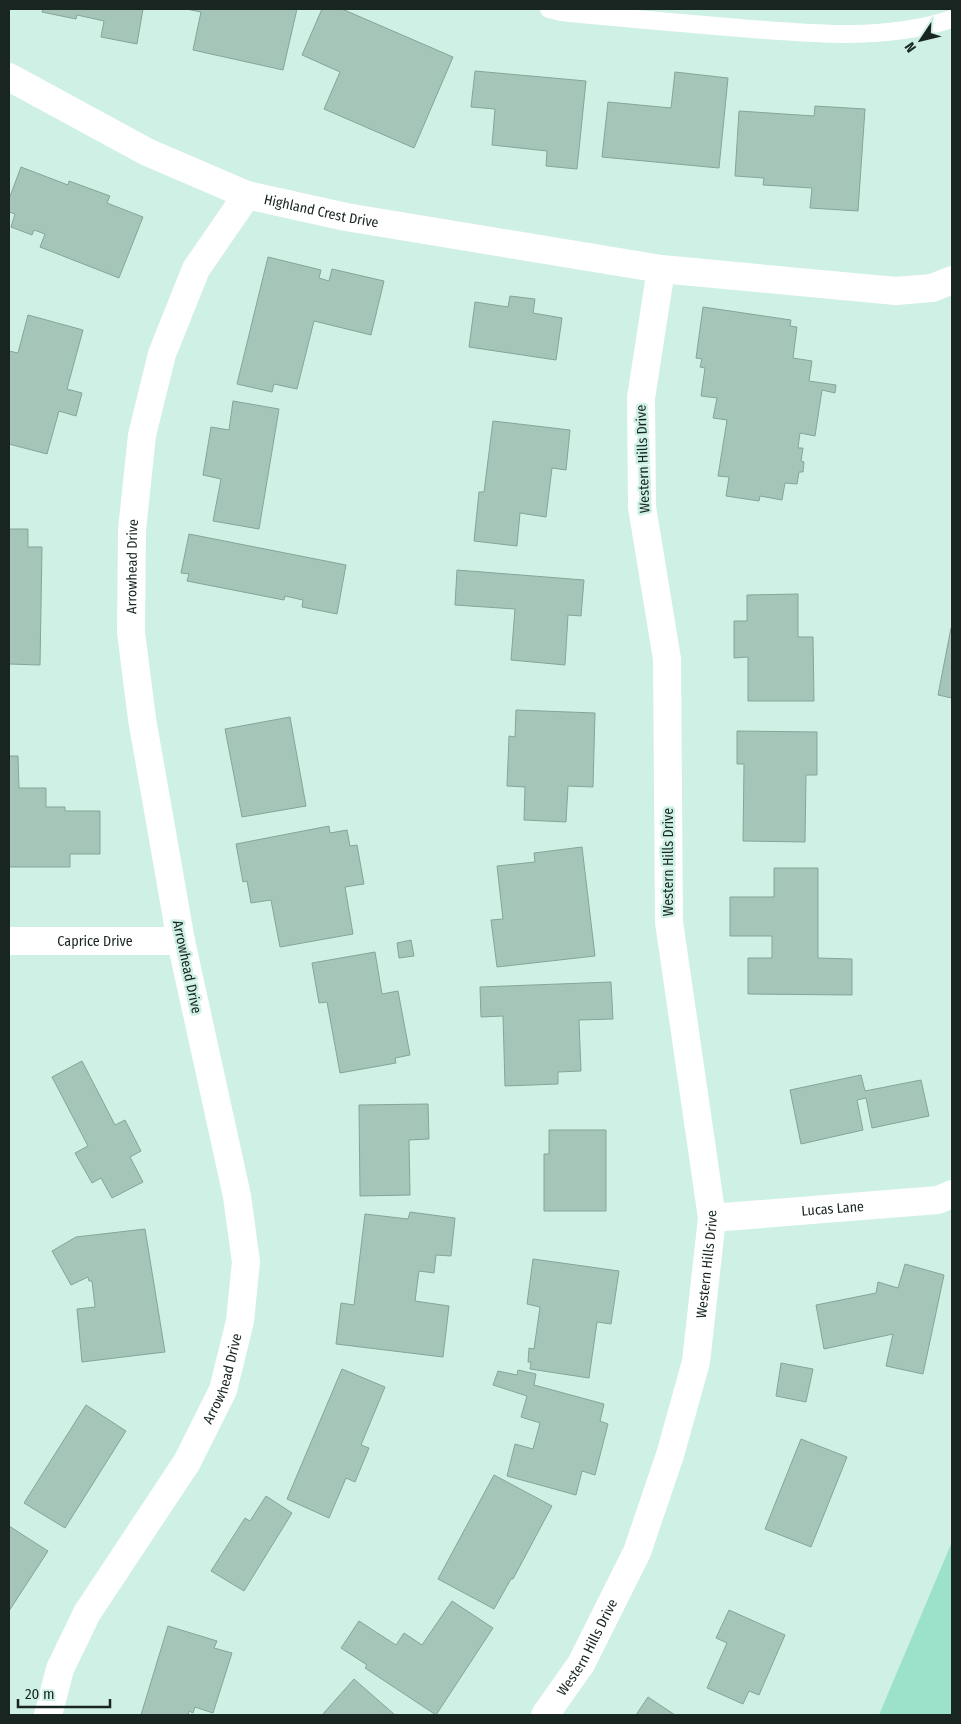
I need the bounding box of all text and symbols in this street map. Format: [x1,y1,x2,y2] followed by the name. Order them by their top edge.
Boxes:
[896,15,946,65] north arrow
[901,39,920,55] text: N
[263,191,380,231] street label: Highland Crest Drive
[633,404,653,513] street label: Western Hills Drive
[123,518,142,614] street label: Arrowhead Drive
[660,808,677,916] street label: Western Hills Drive
[169,919,205,1015] street label: Arrowhead Drive
[57,933,133,950] street label: Caprice Drive
[801,1197,865,1219] street label: Lucas Lane
[692,1209,721,1319] street label: Western Hills Drive
[199,1331,245,1427] street label: Arrowhead Drive
[553,1596,621,1699] street label: Western Hills Drive
[18,1676,110,1708] scale bar
[25,1685,55,1703] text: 20 m

